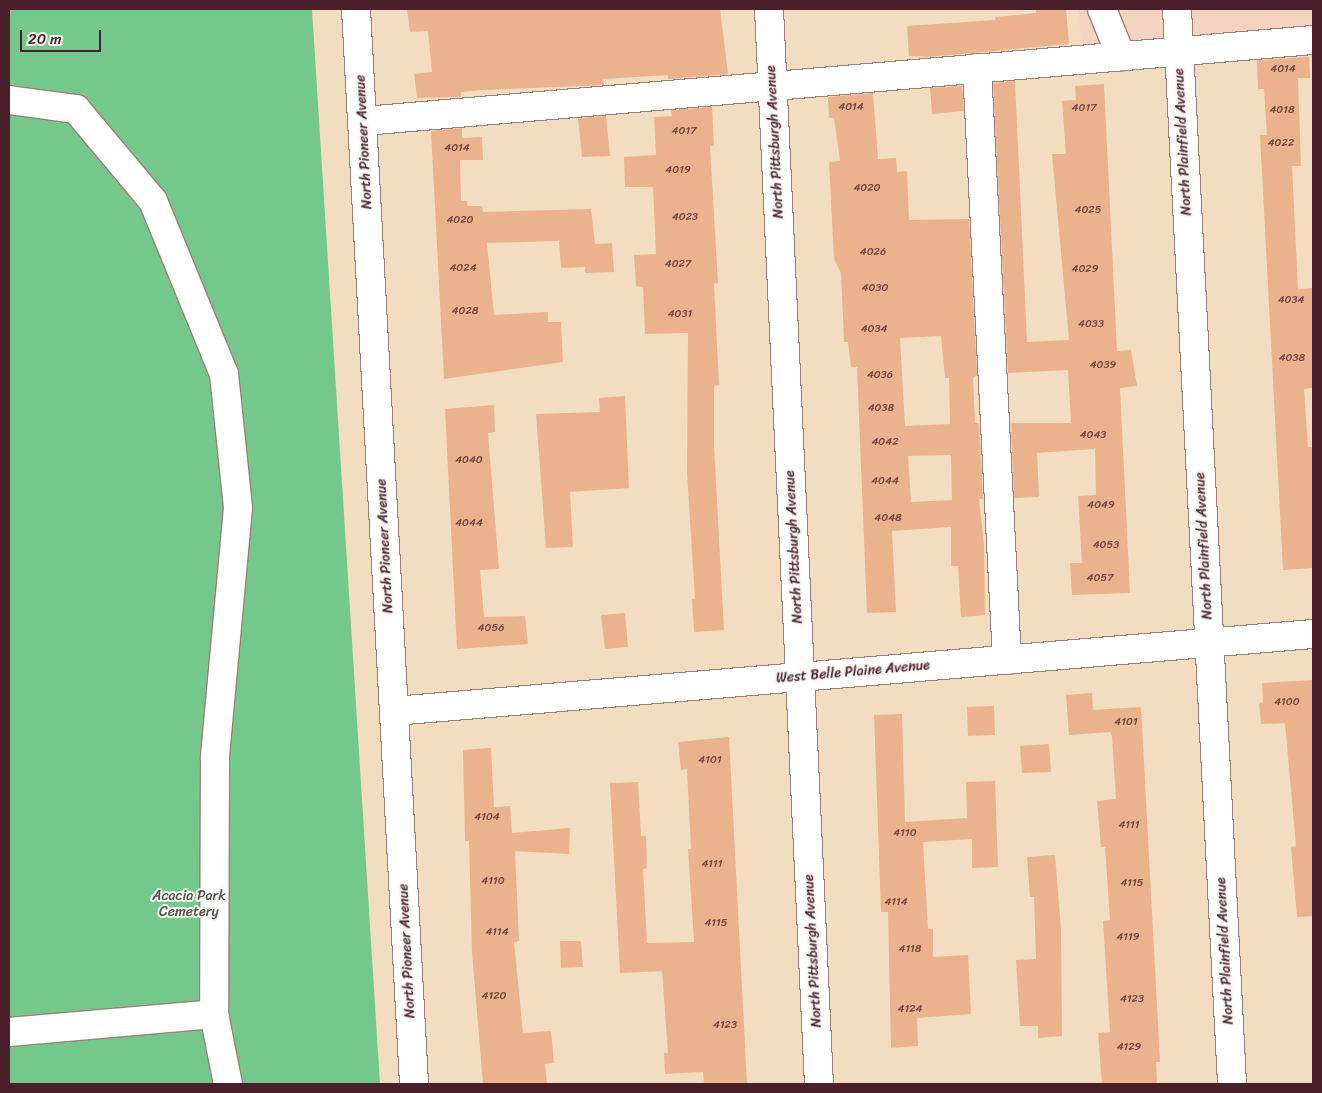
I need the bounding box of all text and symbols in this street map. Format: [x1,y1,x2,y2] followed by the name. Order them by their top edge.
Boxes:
[22,20,104,52] scale bar
[28,26,62,52] text: 20 m
[1270,62,1296,76] house number: 4014
[763,65,787,219] street label: North Pittsburgh Avenue
[1171,68,1195,216] street label: North Plainfield Avenue
[352,74,376,210] street label: North Pioneer Avenue
[838,100,864,114] house number: 4014
[1072,101,1096,115] house number: 4017
[1269,103,1295,117] house number: 4018
[672,124,696,138] house number: 4017
[1268,136,1294,150] house number: 4022
[444,141,470,155] house number: 4014
[665,163,691,177] house number: 4019
[853,181,881,195] house number: 4020
[1075,203,1101,217] house number: 4025
[672,210,698,224] house number: 4023
[446,213,474,227] house number: 4020
[860,245,886,259] house number: 4026
[665,257,691,271] house number: 4027
[449,261,477,275] house number: 4024
[1072,262,1098,276] house number: 4029
[862,281,888,295] house number: 4030
[1278,293,1304,307] house number: 4034
[452,304,478,318] house number: 4028
[668,307,692,321] house number: 4031
[1078,317,1104,331] house number: 4033
[861,322,887,336] house number: 4034
[1279,351,1305,365] house number: 4038
[1090,358,1116,372] house number: 4039
[867,368,893,382] house number: 4036
[868,401,894,415] house number: 4038
[1080,428,1106,442] house number: 4043
[871,435,899,449] house number: 4042
[455,453,483,467] house number: 4040
[782,470,806,624] street label: North Pittsburgh Avenue
[1192,472,1216,620] street label: North Plainfield Avenue
[871,474,899,488] house number: 4044
[373,478,397,614] street label: North Pioneer Avenue
[1087,498,1115,512] house number: 4049
[874,511,902,525] house number: 4048
[455,516,483,530] house number: 4044
[1093,538,1119,552] house number: 4053
[1087,571,1113,585] house number: 4057
[478,621,504,635] house number: 4056
[775,657,931,687] street label: West Belle Plaine Avenue
[1274,695,1300,709] house number: 4100
[1114,715,1138,729] house number: 4101
[698,753,722,767] house number: 4101
[474,810,500,824] house number: 4104
[1118,818,1140,832] house number: 4111
[893,826,917,840] house number: 4110
[701,857,723,871] house number: 4111
[481,874,505,888] house number: 4110
[801,874,825,1028] street label: North Pittsburgh Avenue
[1120,876,1144,890] house number: 4115
[1213,877,1237,1025] street label: North Plainfield Avenue
[395,883,419,1019] street label: North Pioneer Avenue
[152,888,226,920] park label: Acacia Park Cemetery
[884,895,908,909] house number: 4114
[704,916,728,930] house number: 4115
[485,925,509,939] house number: 4114
[1116,930,1140,944] house number: 4119
[899,942,921,956] house number: 4118
[482,989,506,1003] house number: 4120
[1120,992,1144,1006] house number: 4123
[898,1002,922,1016] house number: 4124
[713,1018,737,1032] house number: 4123
[1117,1040,1141,1054] house number: 4129

